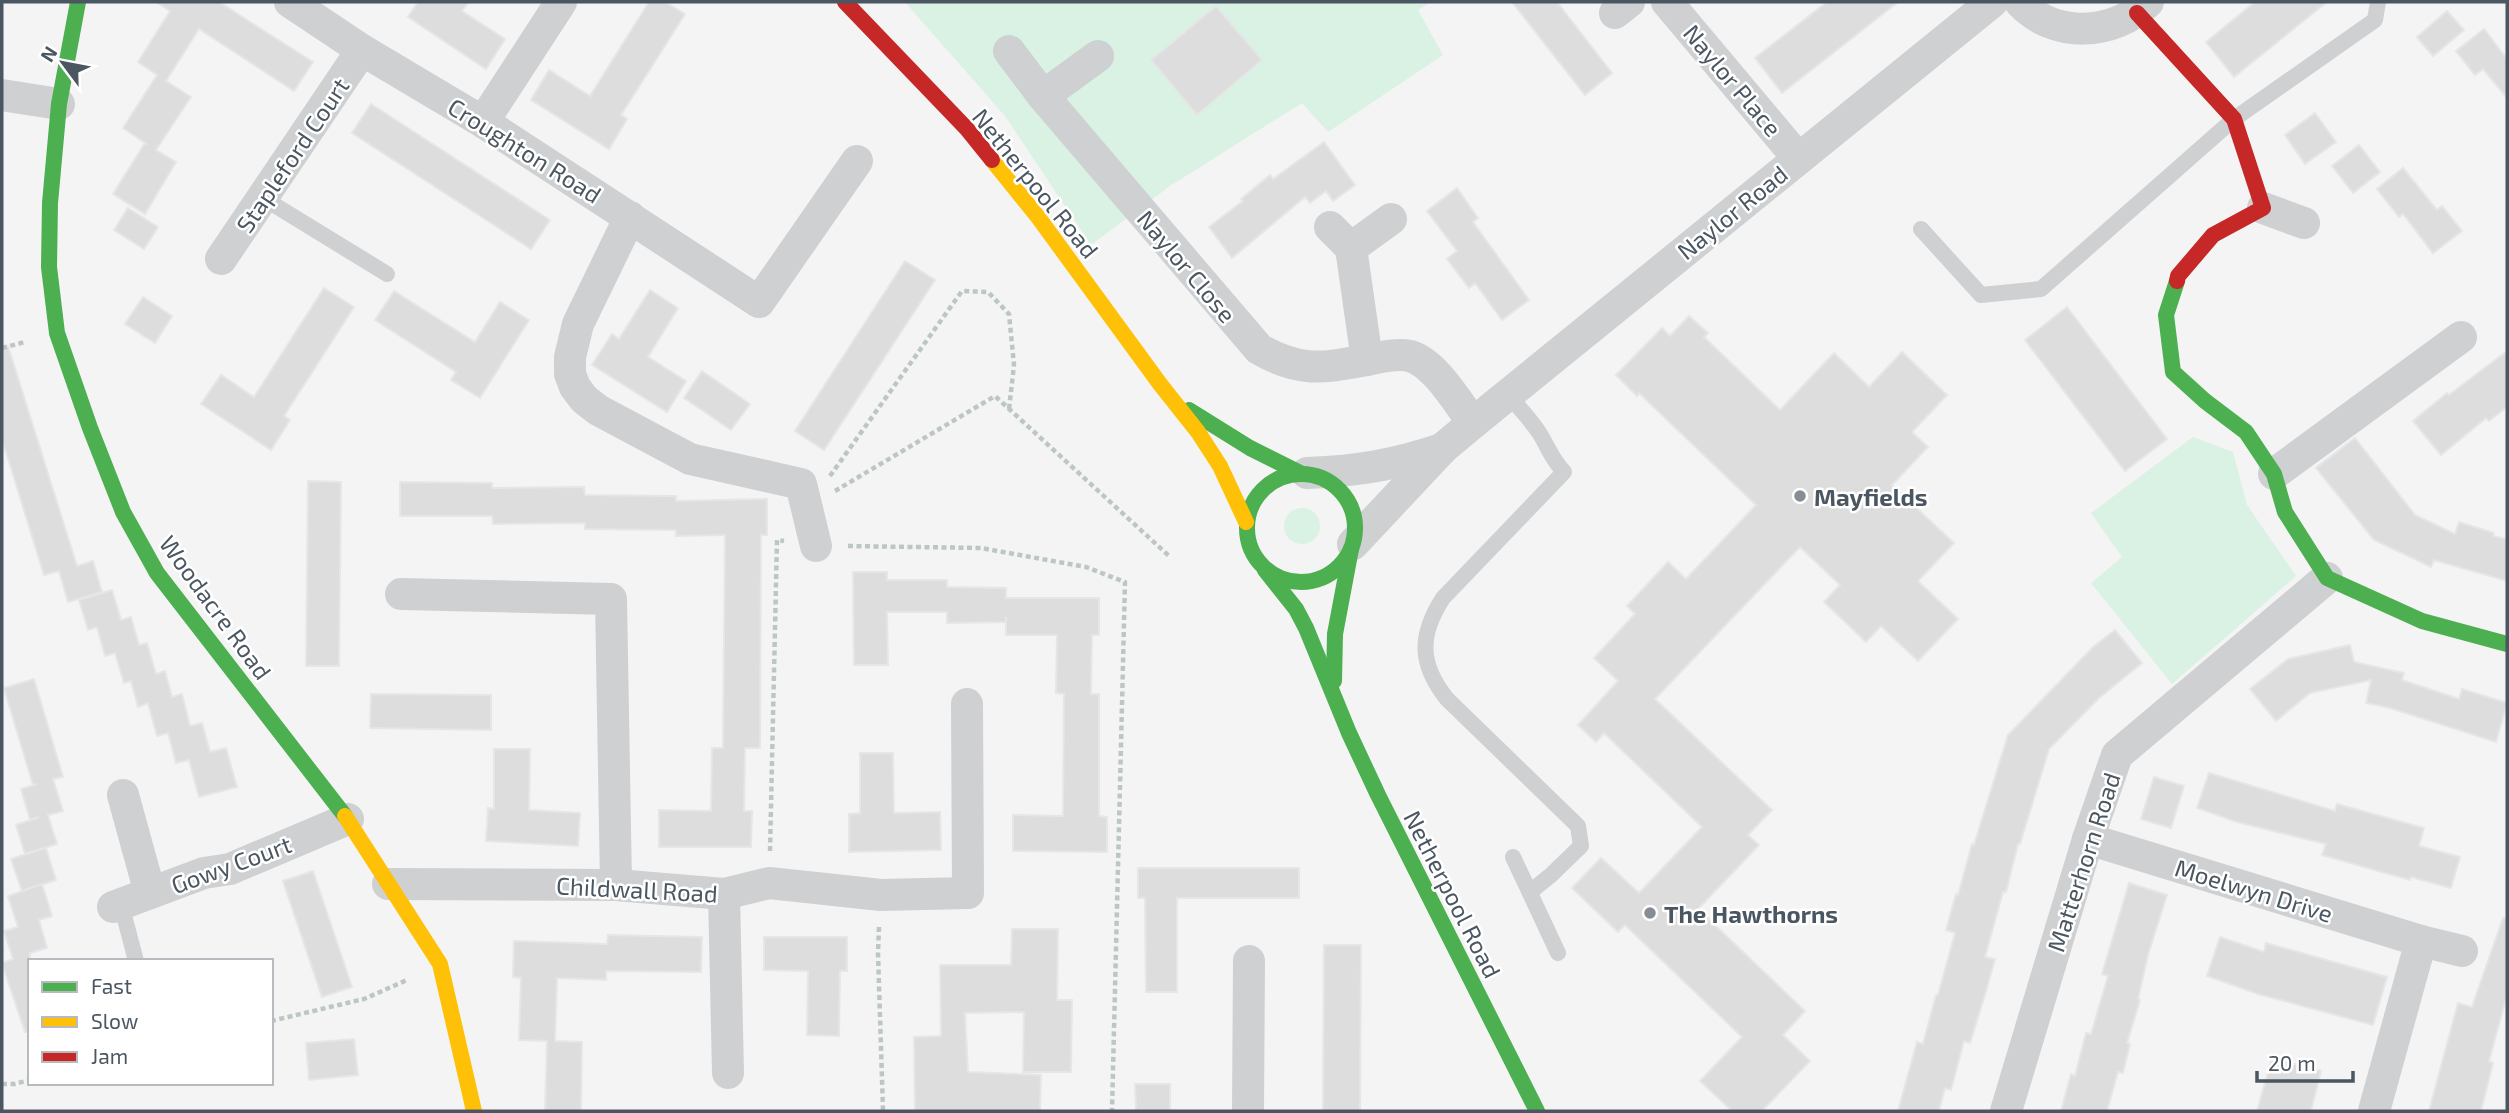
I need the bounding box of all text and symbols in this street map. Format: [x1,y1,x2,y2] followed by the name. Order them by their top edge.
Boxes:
[1678,18,1788,142] street label: Naylor Place
[28,28,98,98] north arrow
[35,42,62,66] text: N
[230,72,354,238] street label: Stapleford Court
[443,91,607,209] street label: Croughton Road
[967,102,1105,264] street label: Netherpool Road
[1671,159,1793,265] street label: Naylor Road
[1132,204,1242,328] street label: Naylor Close
[1814,482,1928,511] place label: Mayfields
[1792,488,1808,504] marker: Mayfields
[154,529,278,685] street label: Woodacre Road
[2040,769,2126,955] street label: Matterhorn Road
[1398,806,1508,982] street label: Netherpool Road
[167,829,295,899] street label: Gowy Court
[2172,852,2336,928] street label: Moelwyn Drive
[556,870,718,908] street label: Childwall Road
[1664,899,1838,928] place label: The Hawthorns
[1642,905,1658,921] marker: The Hawthorns
[28,959,273,1085] legend
[91,973,132,998] text: Fast
[91,1008,138,1033] text: Slow
[2257,1040,2353,1084] scale bar
[91,1043,128,1068] text: Jam
[2268,1050,2316,1075] text: 20 m

